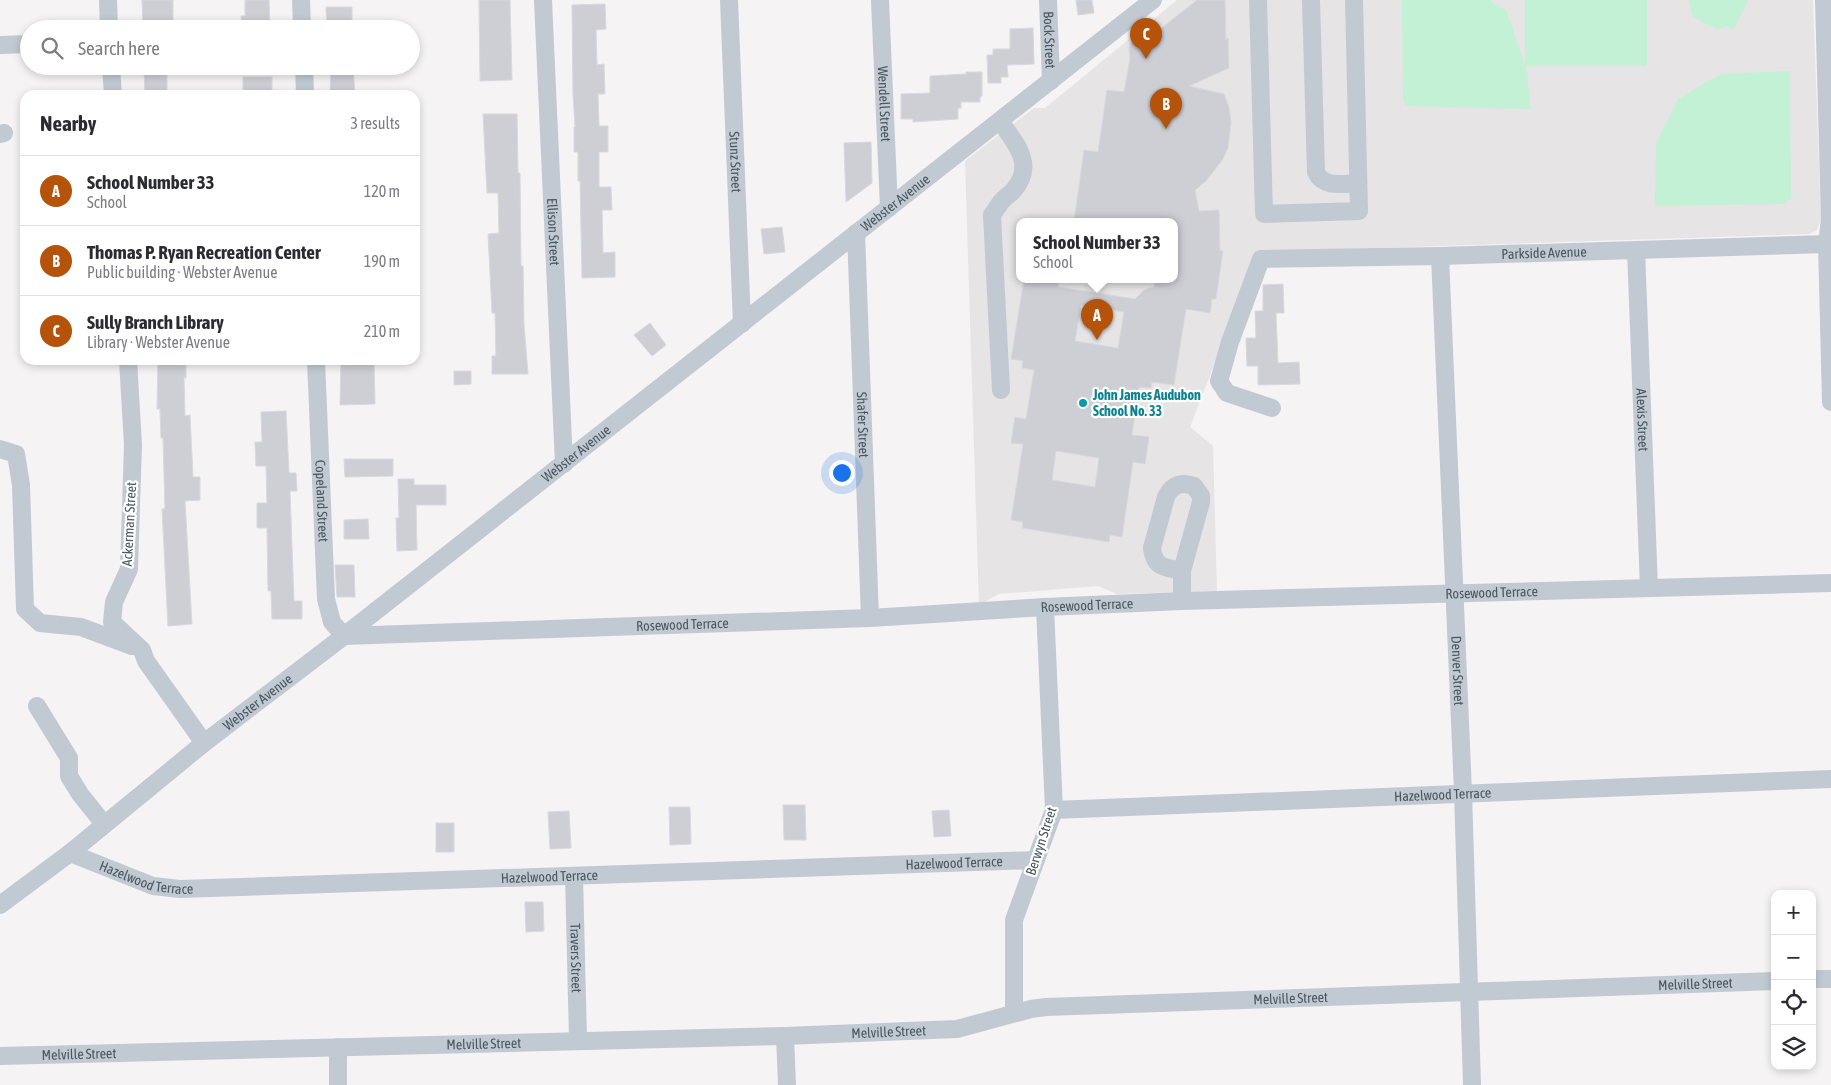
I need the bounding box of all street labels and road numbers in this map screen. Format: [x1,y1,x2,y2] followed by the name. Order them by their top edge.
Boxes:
[1040,11,1059,69] street label: Bock Street
[875,66,894,142] street label: Wendell Street
[726,131,745,193] street label: Stunz Street
[858,171,933,234] street label: Webster Avenue
[544,198,563,266] street label: Ellison Street
[1501,243,1587,262] street label: Parkside Avenue
[1633,388,1652,452] street label: Alexis Street
[854,391,872,458] street label: Shafer Street
[539,422,614,485] street label: Webster Avenue
[312,459,332,542] street label: Copeland Street
[119,481,139,567] street label: Ackerman Street
[1445,583,1538,602] street label: Rosewood Terrace
[1040,595,1133,615] street label: Rosewood Terrace
[636,615,729,634] street label: Rosewood Terrace
[1448,635,1467,706] street label: Denver Street
[220,671,295,734] street label: Webster Avenue
[1394,785,1492,804] street label: Hazelwood Terrace
[1022,805,1060,877] street label: Berwyn Street
[905,853,1003,872] street label: Hazelwood Terrace
[97,858,193,897] street label: Hazelwood Terrace
[500,867,598,886] street label: Hazelwood Terrace
[567,923,585,993] street label: Travers Street
[1658,975,1733,993] street label: Melville Street
[1253,989,1328,1008] street label: Melville Street
[851,1022,926,1041] street label: Melville Street
[446,1035,521,1053] street label: Melville Street
[41,1045,117,1063] street label: Melville Street

